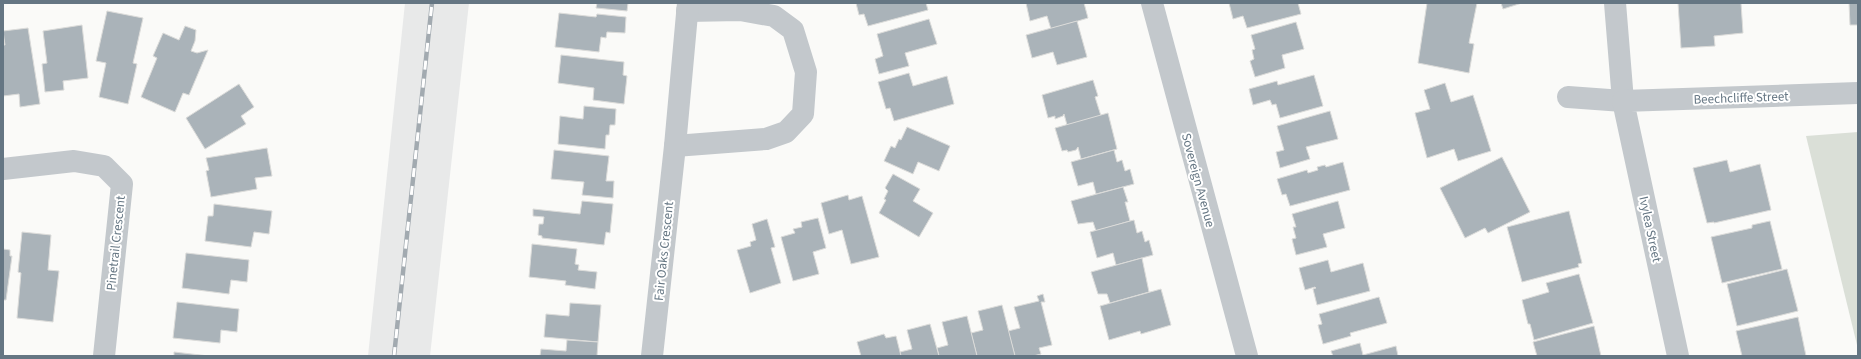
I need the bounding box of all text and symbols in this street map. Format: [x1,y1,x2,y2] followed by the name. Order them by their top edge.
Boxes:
[1693,87,1789,109] street label: Beechcliffe Street
[1177,131,1219,229] street label: Sovereign Avenue
[102,194,130,292] street label: Pinetrail Crescent
[1634,195,1666,264] street label: Ivylea Street
[650,200,678,302] street label: Fair Oaks Crescent

